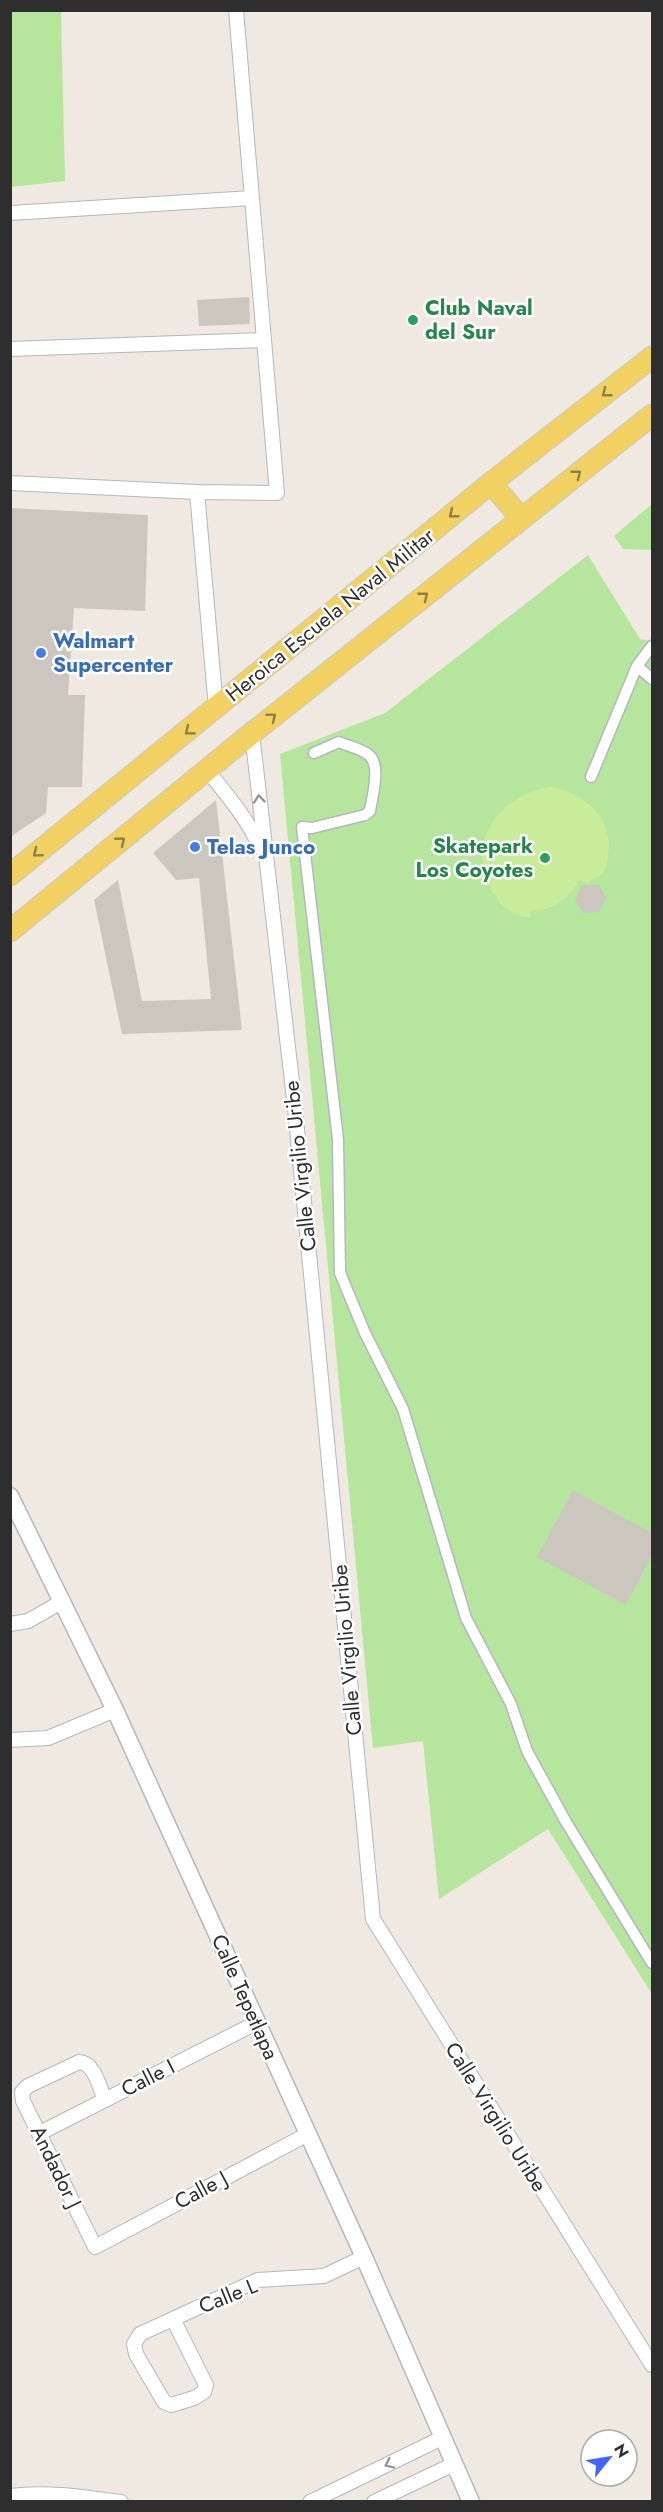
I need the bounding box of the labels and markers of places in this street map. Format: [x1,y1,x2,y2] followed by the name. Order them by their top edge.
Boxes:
[425,293,533,347] place label: Club Naval del Sur
[406,313,420,327] marker: Club Naval del Sur
[53,626,174,680] place label: Walmart Supercenter
[34,646,48,660] marker: Walmart Supercenter
[416,831,533,885] place label: Skatepark Los Coyotes
[207,832,315,862] place label: Telas Junco
[188,840,202,854] marker: Telas Junco
[538,851,552,865] marker: Skatepark Los Coyotes

